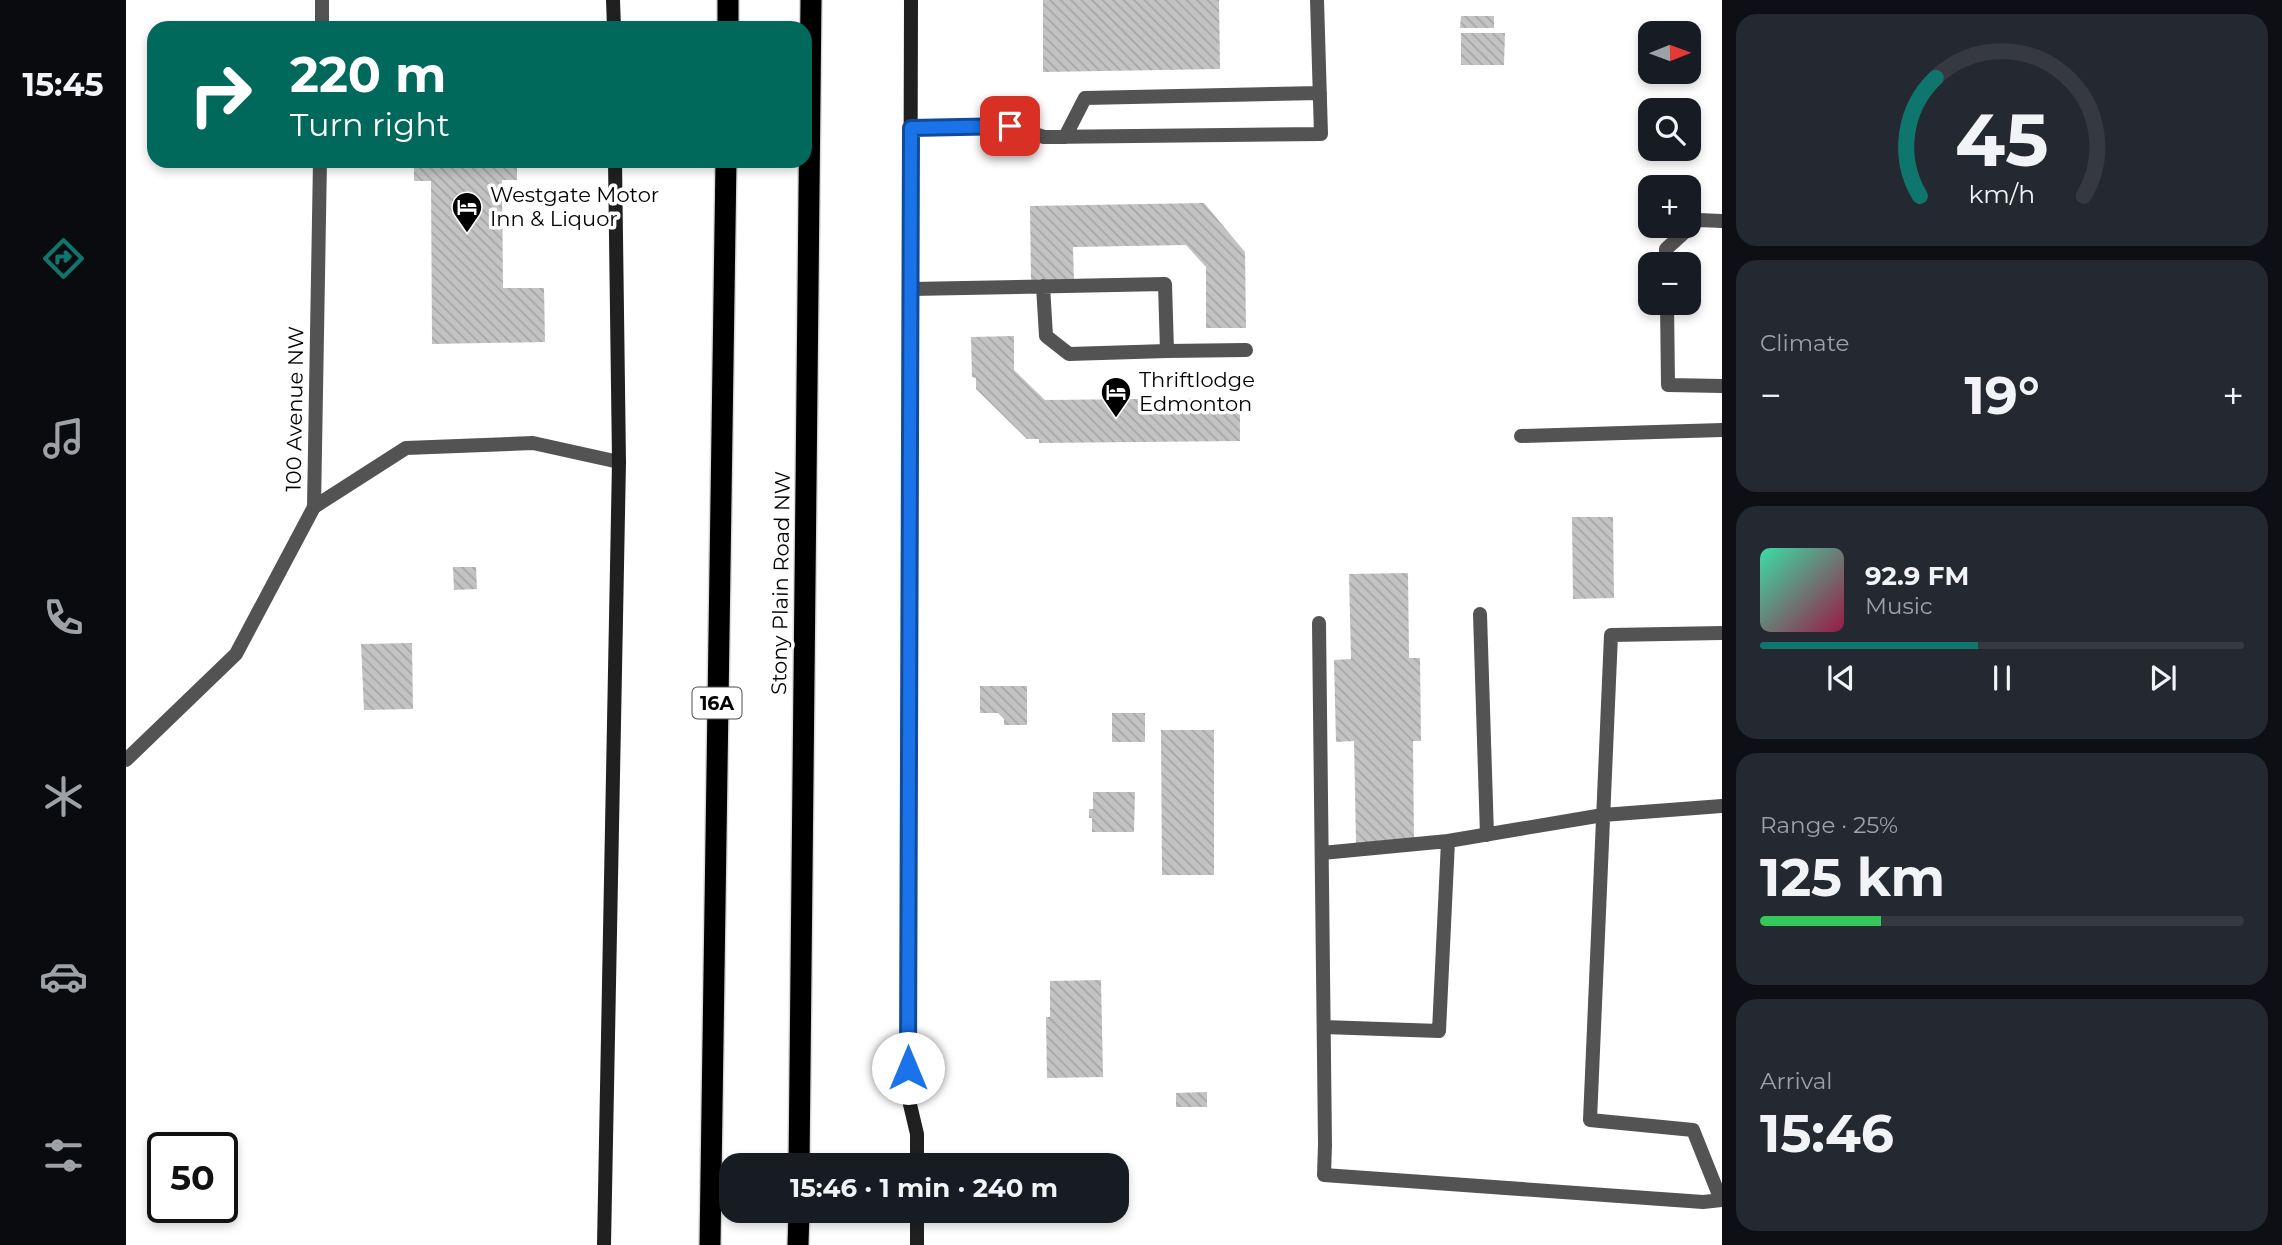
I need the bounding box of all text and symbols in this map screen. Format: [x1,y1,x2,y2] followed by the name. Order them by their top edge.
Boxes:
[1638,21,1701,84] north arrow
[1638,21,1701,315] map controls
[290,45,446,104] text: 220 m
[175,49,266,140] icon: right
[22,65,104,104] text: 15:45
[980,96,1040,156] pin
[1955,96,2049,184] text: 45
[1638,98,1701,161] button: search
[290,105,450,144] text: Turn right
[991,107,1029,145] icon: arrive
[1638,175,1701,238] button: +
[1969,179,2035,209] text: km/h
[490,182,659,231] place label: Westgate Motor Inn & Liquor
[450,190,484,234] hotel icon: Westgate Motor Inn & Liquor
[39,234,88,283] icon: directions
[1638,252,1701,315] button: −
[281,326,308,492] street label: 100 Avenue NW
[1760,329,1849,357] text: Climate
[1964,364,2040,427] text: 19°
[1139,367,1255,416] place label: Thriftlodge Edmonton
[1760,372,1782,419] text: −
[2222,372,2244,419] text: +
[1099,375,1133,419] hotel icon: Thriftlodge Edmonton
[39,414,88,463] icon: music
[766,471,795,695] street label: Stony Plain Road NW
[1865,560,1969,592] text: 92.9 FM
[1865,592,1933,620] text: Music
[39,593,88,642] icon: phone
[1822,659,1860,697] icon: previous
[1983,659,2021,697] icon: pause
[2144,659,2182,697] icon: next
[692,688,742,718] road number: 16A
[39,772,88,821] icon: climate
[1760,811,1898,839] text: Range · 25%
[1760,846,1945,909] text: 125 km
[39,952,88,1001] icon: car
[871,1031,945,1105] position arrow
[1760,1067,1833,1095] text: Arrival
[1760,1102,1894,1165] text: 15:46
[39,1131,88,1180] icon: filters
[147,1132,238,1223] speed limit sign: 50
[790,1172,1058,1204] text: 15:46 · 1 min · 240 m

